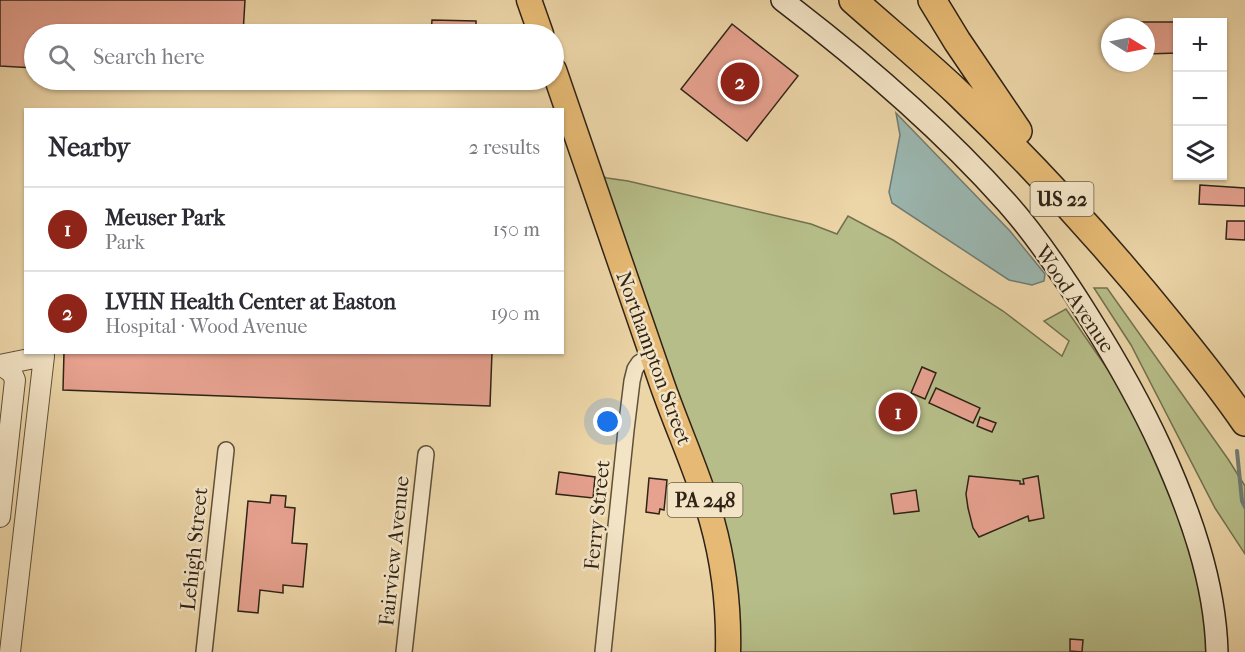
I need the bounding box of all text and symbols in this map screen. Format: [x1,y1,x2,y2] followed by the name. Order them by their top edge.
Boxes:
[1101,18,1155,72] north arrow
[1173,18,1227,180] map controls
[1173,18,1227,72] button: +
[24,24,564,90] search box
[45,41,78,74] icon: search
[93,44,205,70] text: Search here
[720,60,760,104] pin: 2
[1173,72,1227,126] button: −
[1173,126,1227,180] button: layers
[48,132,130,163] text: Nearby
[469,136,540,159] text: 2 results
[1030,182,1094,216] road number: US 22
[105,205,225,231] text: Meuser Park
[64,218,71,241] text: 1
[492,218,540,241] text: 150 m
[105,231,145,254] text: Park
[1030,240,1120,357] street label: Wood Avenue
[611,268,697,449] street label: Northampton Street
[105,289,396,315] text: LVHN Health Center at Easton
[62,302,73,325] text: 2
[490,302,540,325] text: 190 m
[105,315,308,338] text: Hospital · Wood Avenue
[878,390,918,434] pin: 1
[593,407,622,436] your location
[579,458,615,571] street label: Ferry Street
[374,475,414,627] street label: Fairview Avenue
[668,483,742,517] road number: PA 248
[176,486,212,612] street label: Lehigh Street

